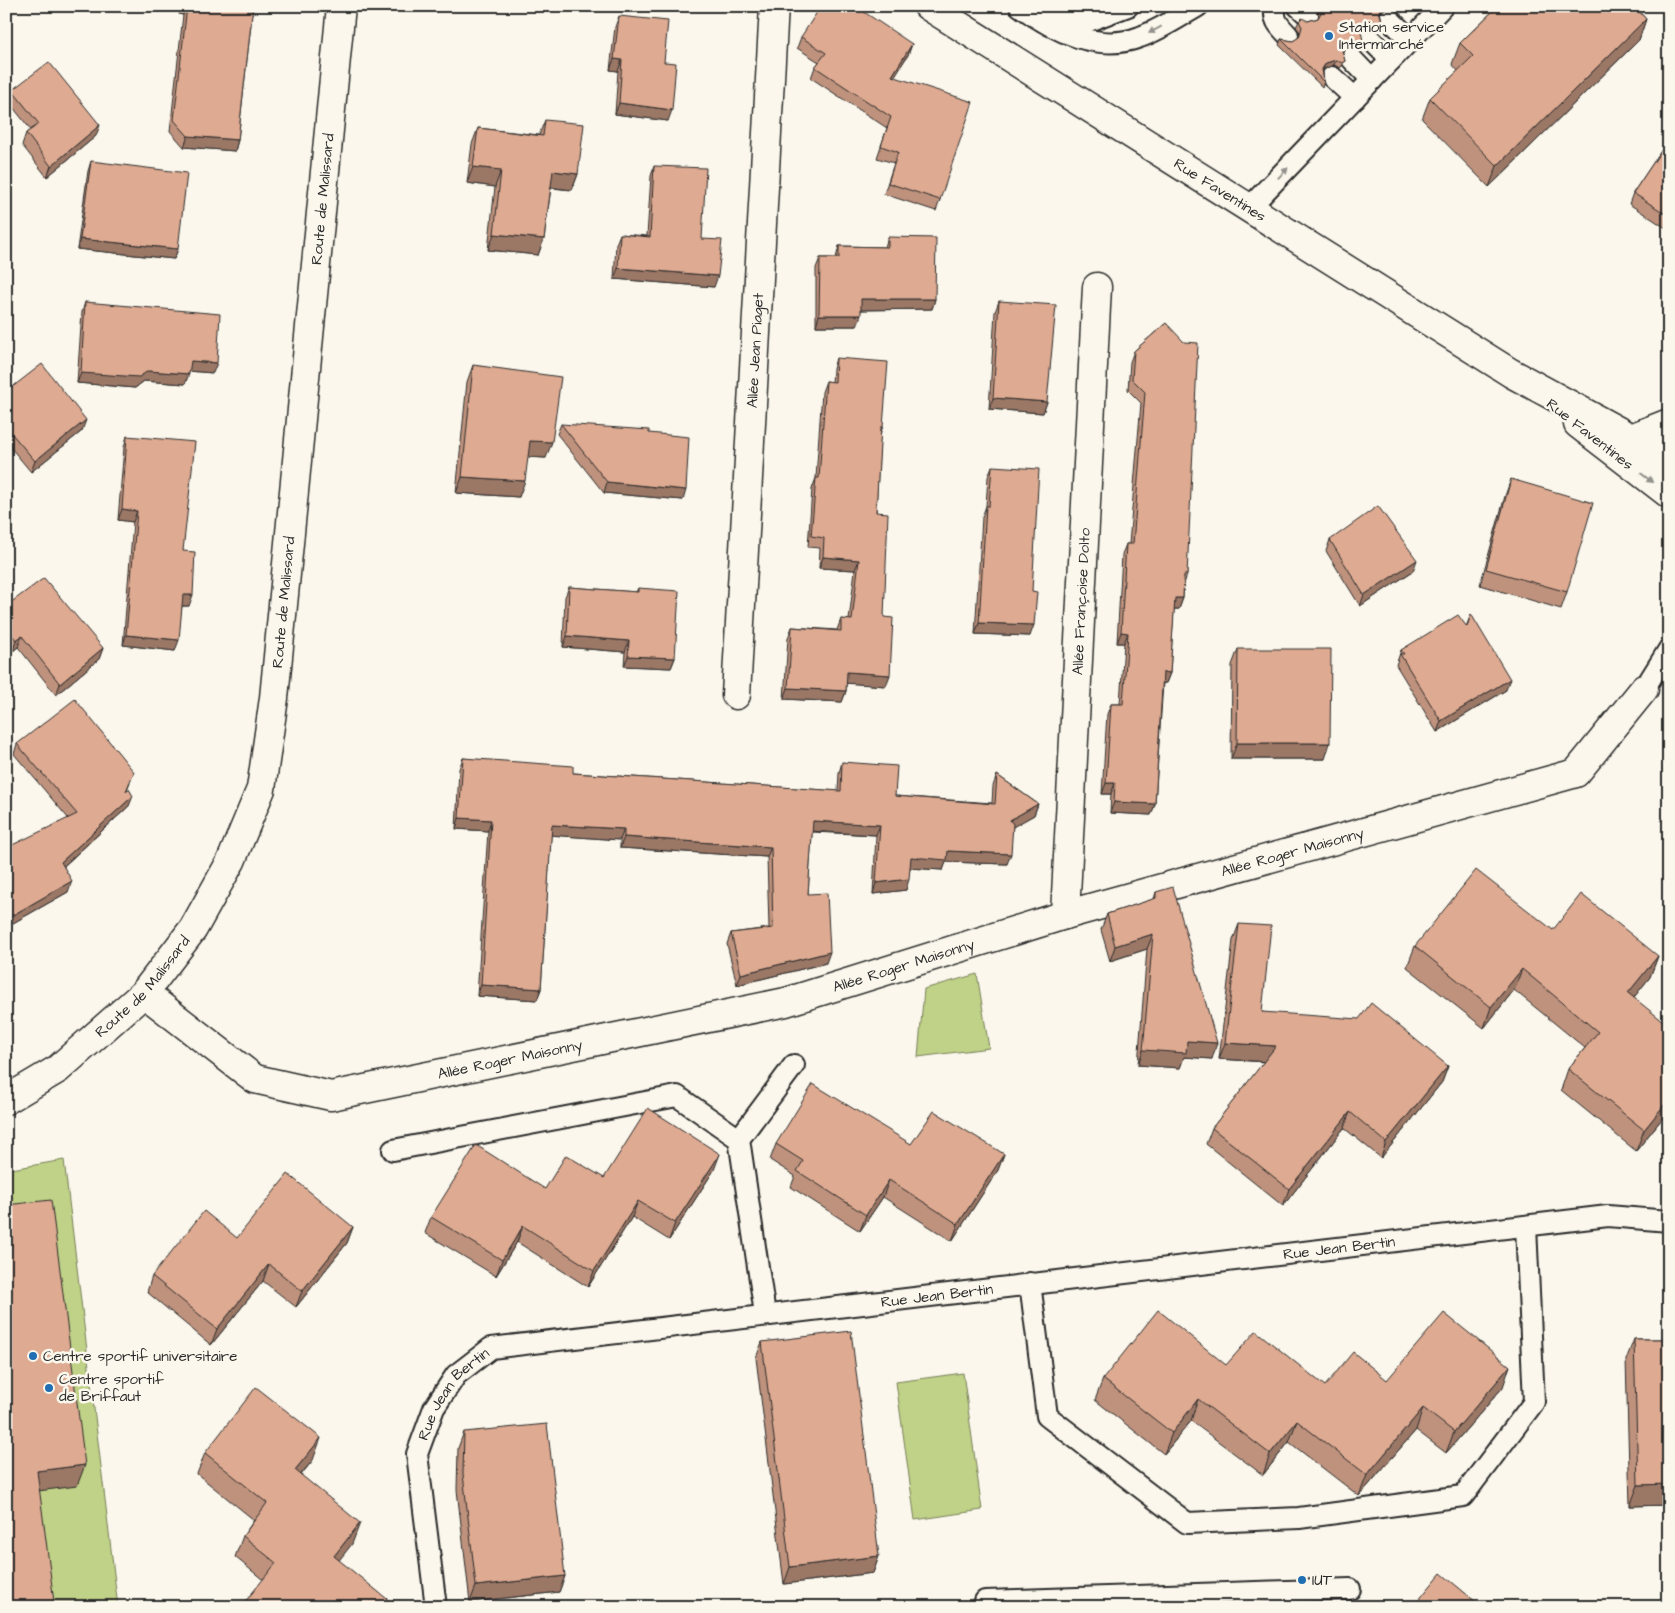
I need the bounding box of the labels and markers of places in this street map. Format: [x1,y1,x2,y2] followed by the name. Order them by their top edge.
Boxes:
[1339,17,1444,55] place label: Station service Intermarché
[1323,30,1335,42] marker: Station service Intermarché
[43,1346,237,1367] place label: Centre sportif universitaire
[27,1350,39,1362] marker: Centre sportif universitaire
[59,1369,164,1407] place label: Centre sportif de Briffaut
[43,1382,55,1394] marker: Centre sportif de Briffaut
[1312,1570,1333,1591] place label: IUT
[1296,1574,1308,1586] marker: IUT

